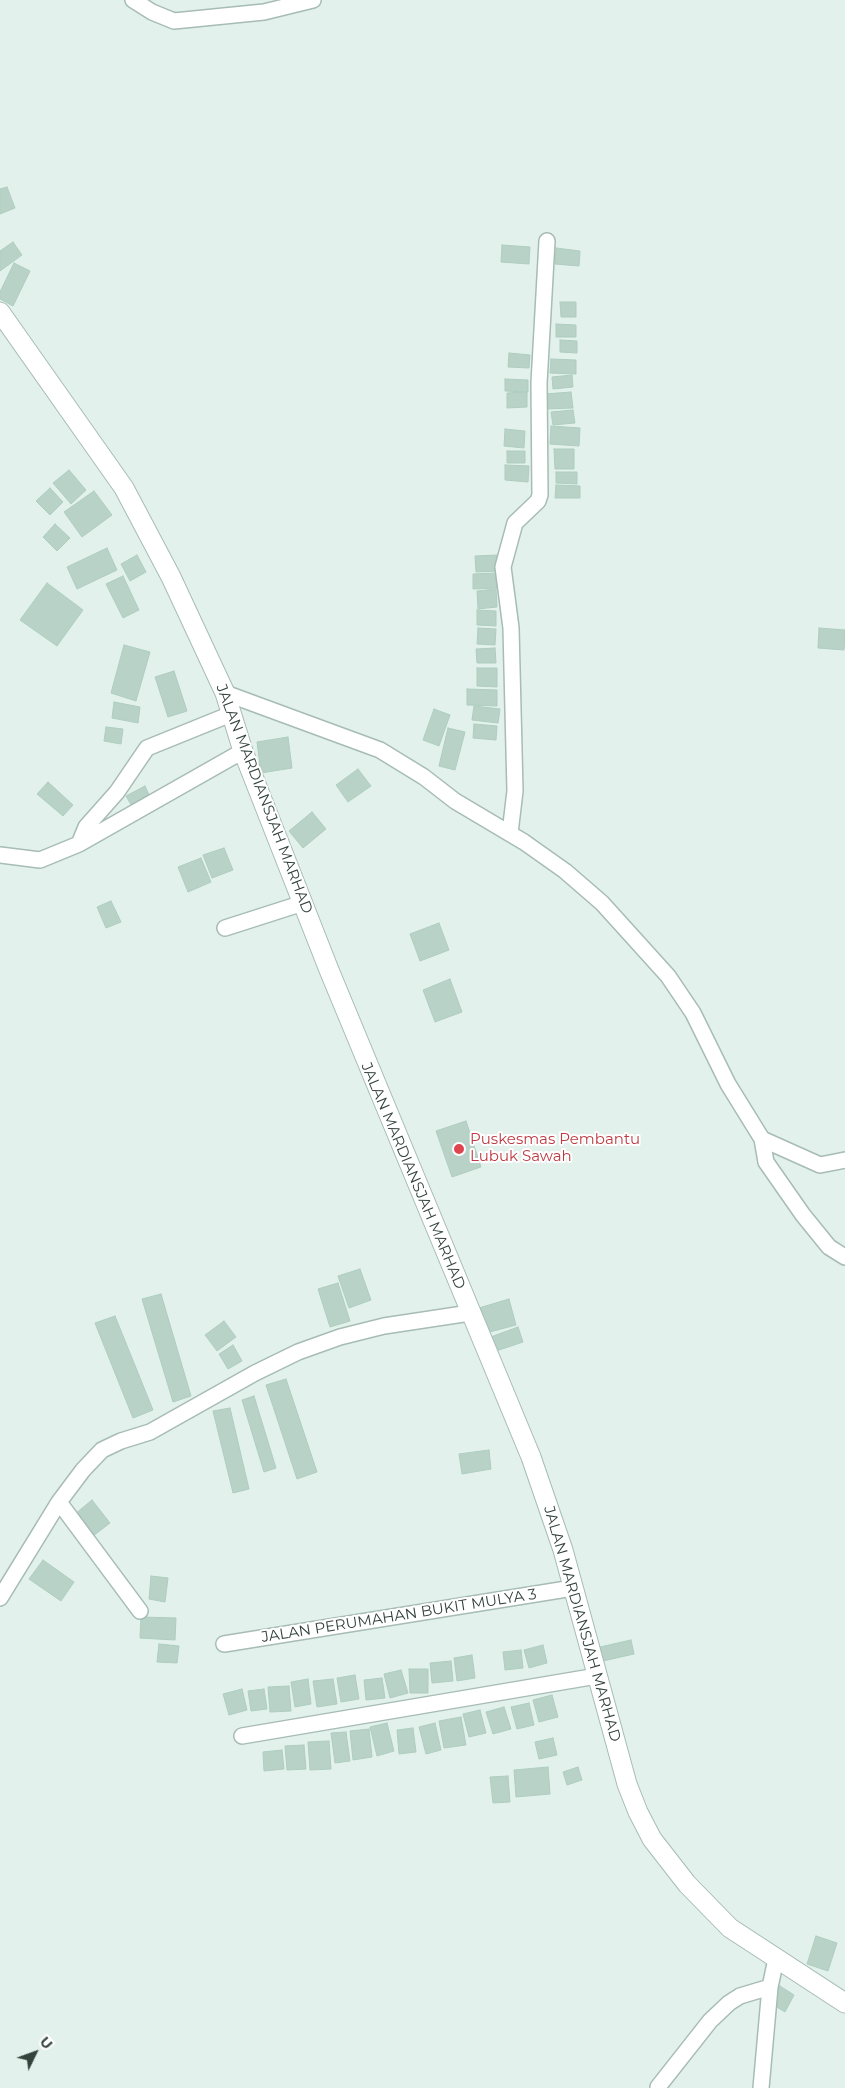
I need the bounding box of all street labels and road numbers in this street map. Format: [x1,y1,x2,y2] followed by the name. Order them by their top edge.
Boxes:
[212,682,316,916] street label: JALAN MARDIANSJAH MARHAD
[357,1060,469,1292] street label: JALAN MARDIANSJAH MARHAD
[540,1504,624,1744] street label: JALAN MARDIANSJAH MARHAD
[260,1585,538,1647] street label: JALAN PERUMAHAN BUKIT MULYA 3

